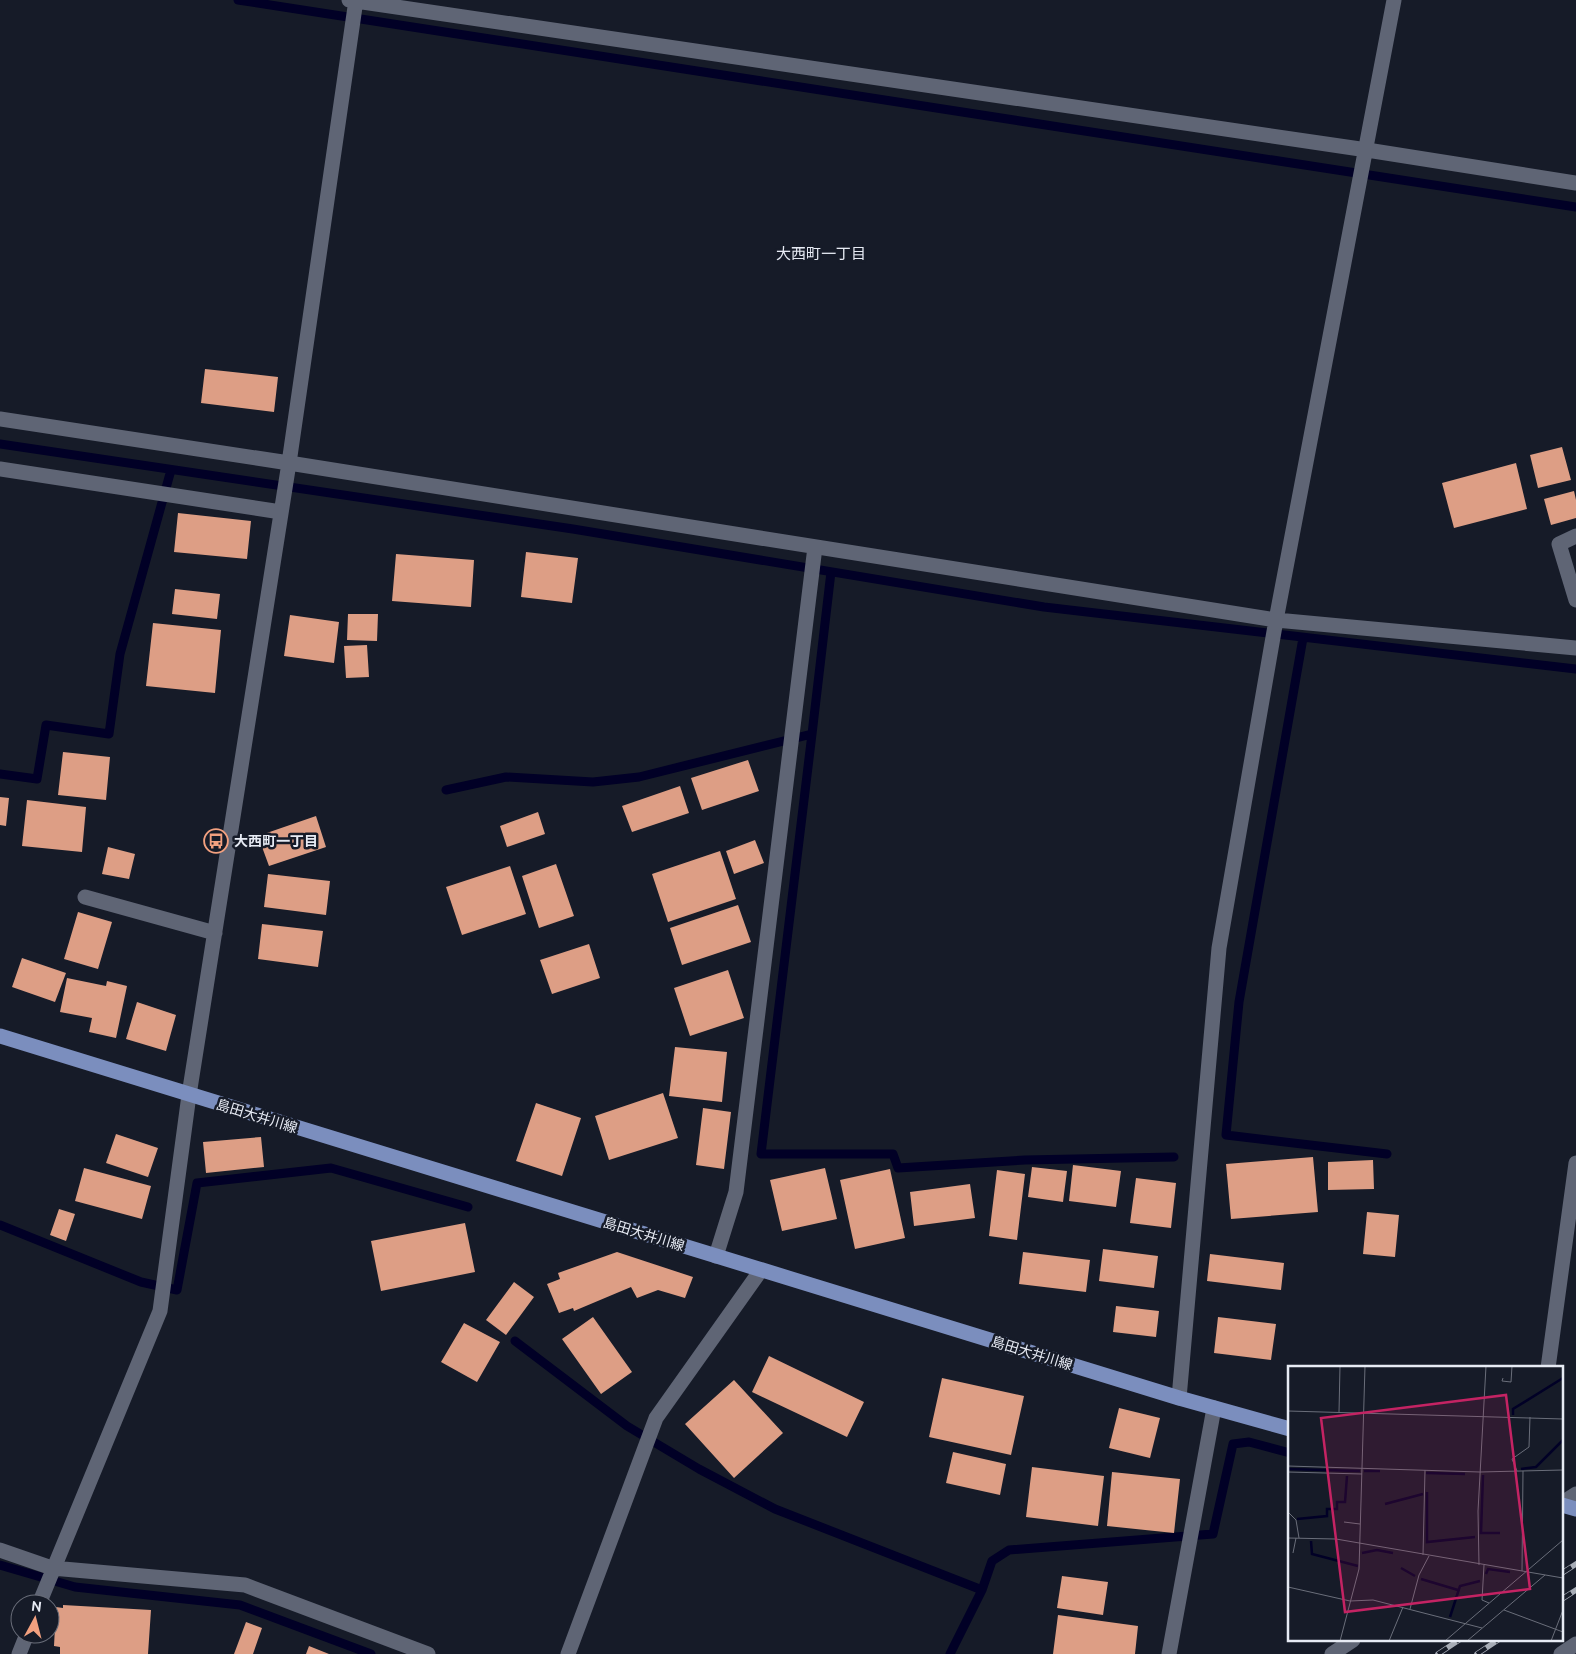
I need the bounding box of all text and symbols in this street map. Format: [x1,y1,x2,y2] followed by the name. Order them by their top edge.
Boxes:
[776,245,866,262] district label: 大西町一丁目
[203,828,229,854] bus stop icon: 大西町一丁目
[234,833,318,849] place label: 大西町一丁目
[214,1096,300,1136] street label: 島田大井川線
[601,1214,687,1254] street label: 島田大井川線
[989,1333,1075,1373] street label: 島田大井川線
[1288,1366,1564,1642] inset map
[10,1594,60,1644] north arrow
[30,1598,43,1615] text: N

